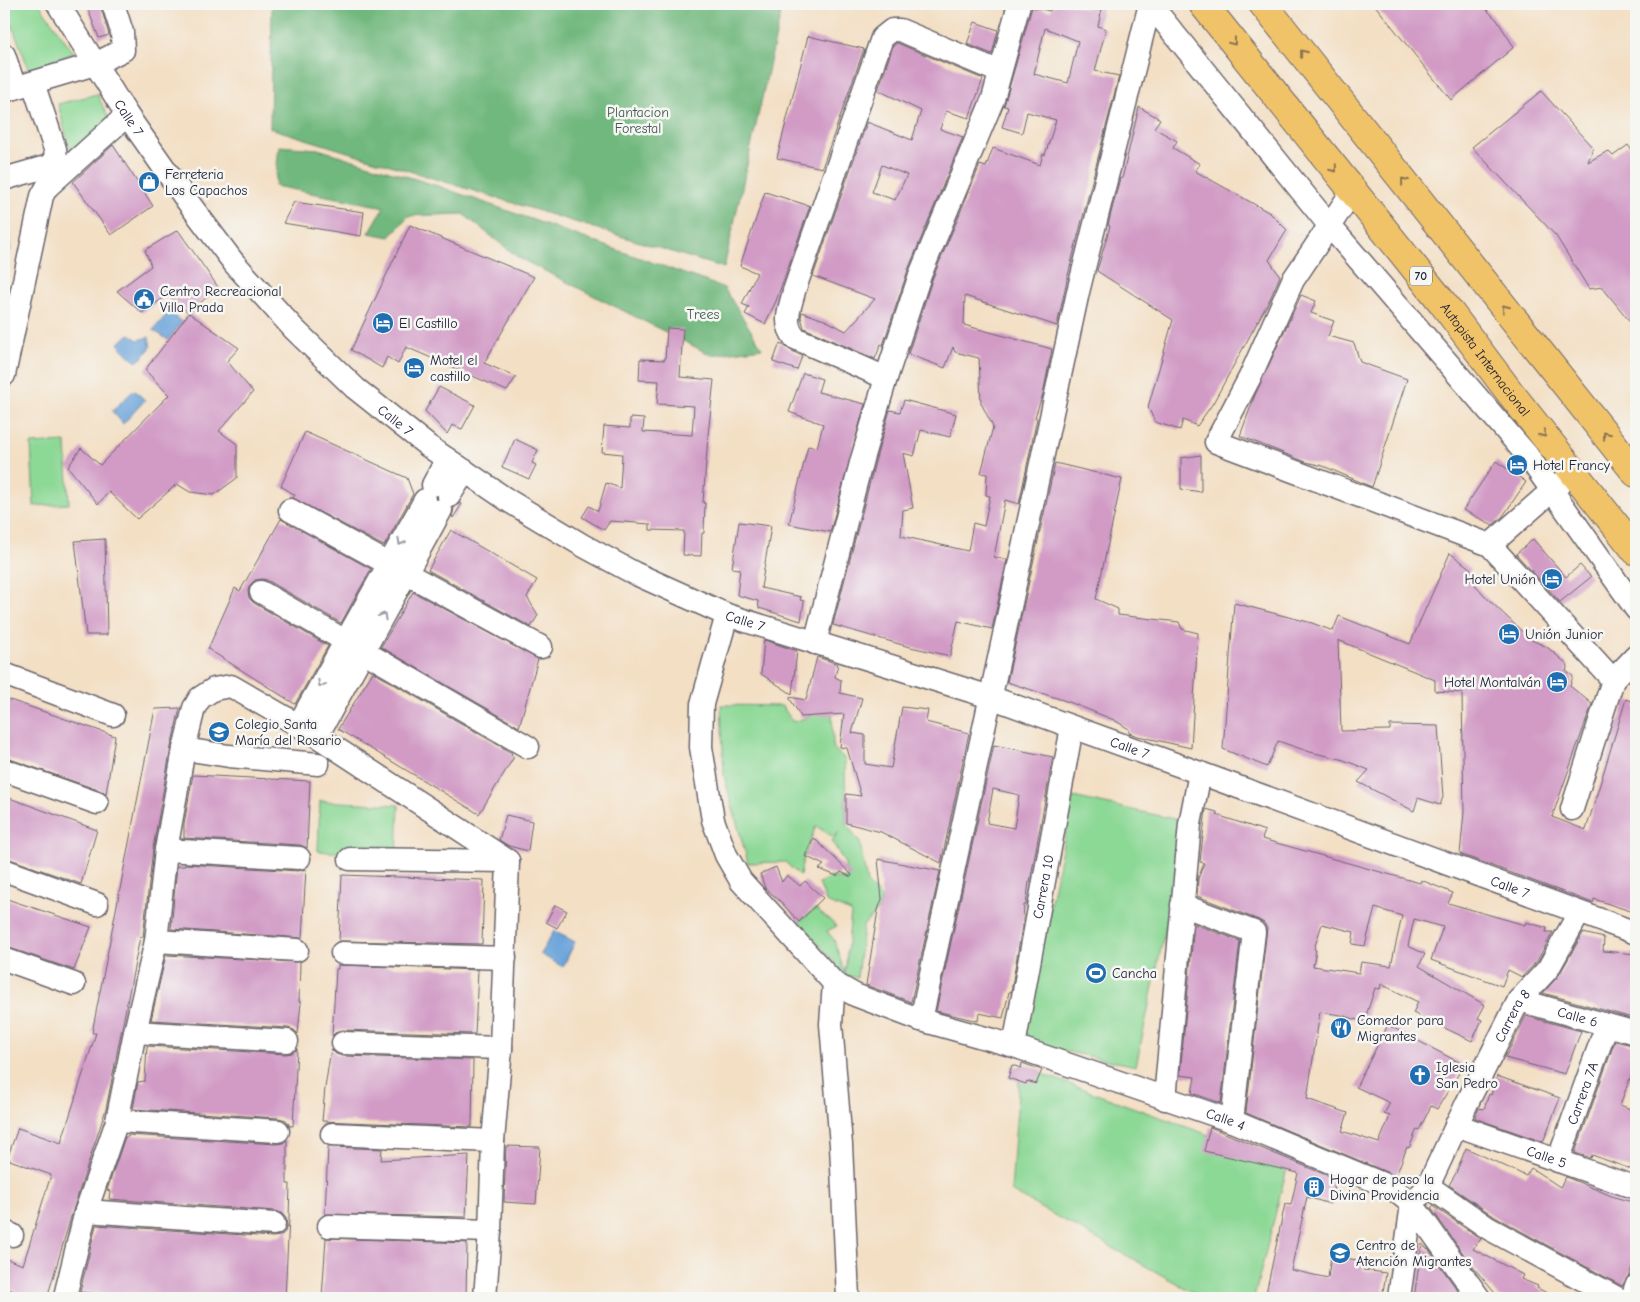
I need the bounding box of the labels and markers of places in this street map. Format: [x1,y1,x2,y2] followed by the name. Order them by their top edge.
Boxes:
[165,166,248,199] place label: Ferreteria Los Capachos
[137,170,161,194] shop icon: Ferreteria Los Capachos
[160,283,282,316] place label: Centro Recreacional Villa Prada
[132,287,156,311] public building icon: Centro Recreacional Villa Prada
[371,311,395,335] hotel icon: El Castillo
[399,315,458,332] place label: El Castillo
[430,352,477,385] place label: Motel el castillo
[402,356,426,380] hotel icon: Motel el castillo
[1505,453,1529,477] hotel icon: Hotel Francy
[1533,457,1611,474] place label: Hotel Francy
[1540,567,1564,591] hotel icon: Hotel Unión
[1465,571,1536,588] place label: Hotel Unión
[1497,622,1521,646] hotel icon: Unión Junior
[1525,626,1603,643] place label: Unión Junior
[1545,670,1569,694] hotel icon: Hotel Montalván
[1444,674,1541,691] place label: Hotel Montalván
[235,716,341,749] place label: Colegio Santa María del Rosario
[207,720,231,744] school or university icon: Colegio Santa María del Rosario
[1084,961,1108,985] sports icon: Cancha
[1112,965,1157,982] place label: Cancha
[1357,1012,1444,1045] place label: Comedor para Migrantes
[1329,1016,1353,1040] restaurant icon: Comedor para Migrantes
[1436,1059,1498,1092] place label: Iglesia San Pedro
[1408,1063,1432,1087] church icon: Iglesia San Pedro
[1330,1171,1439,1204] place label: Hogar de paso la Divina Providencia
[1302,1175,1326,1199] building icon: Hogar de paso la Divina Providencia
[1356,1237,1471,1270] place label: Centro de Atención Migrantes
[1328,1241,1352,1265] school or university icon: Centro de Atención Migrantes

